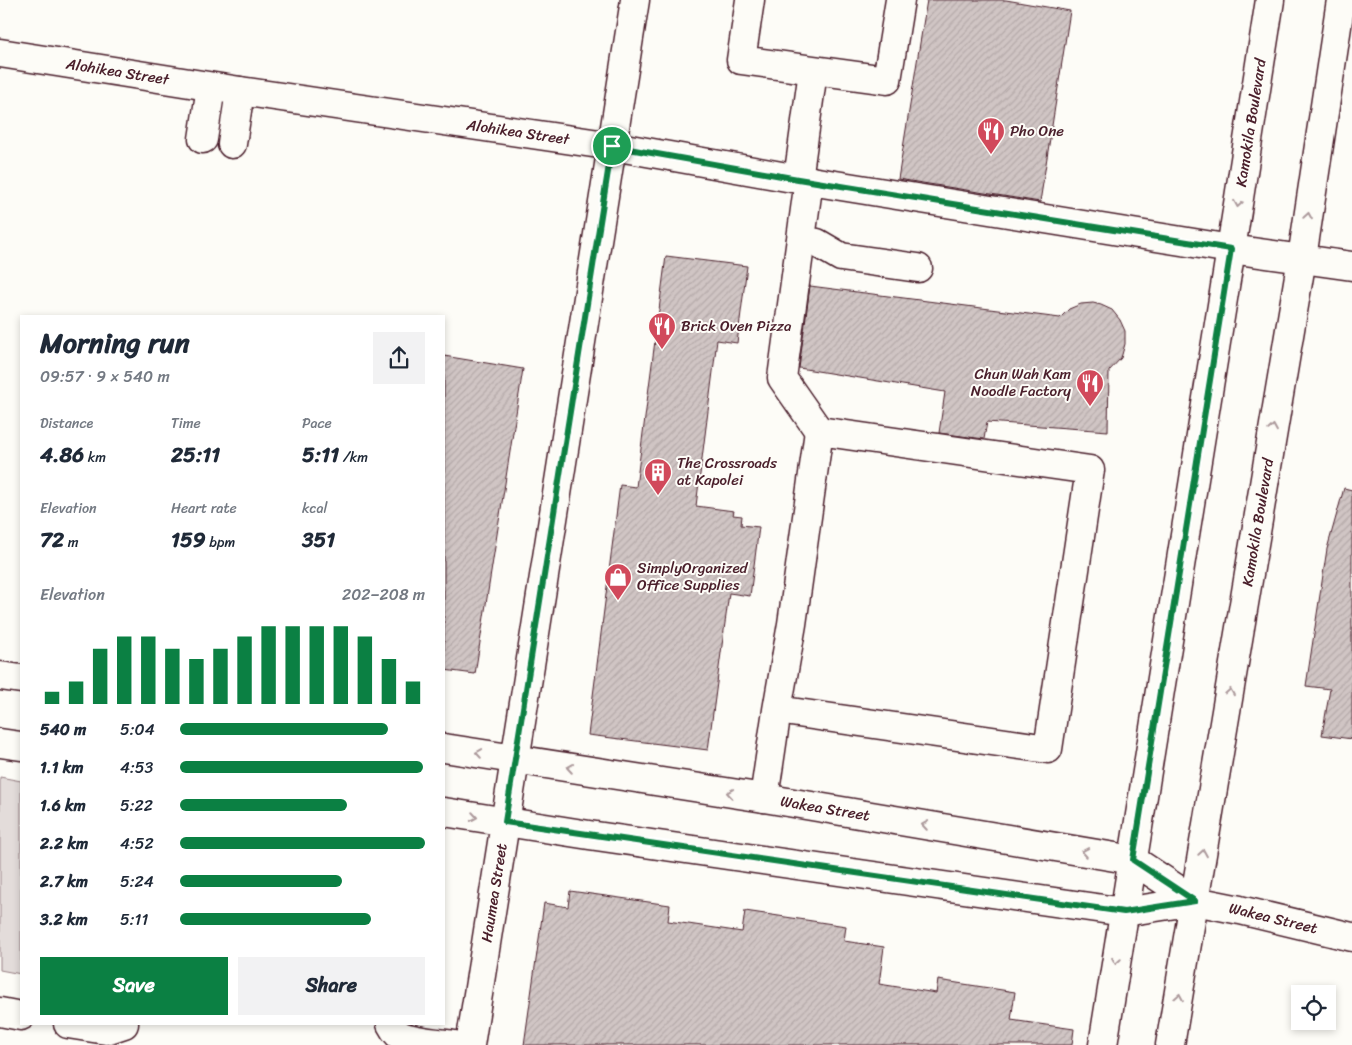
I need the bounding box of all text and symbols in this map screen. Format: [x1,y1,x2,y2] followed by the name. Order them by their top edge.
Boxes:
[63,51,172,93] street label: Alohikea Street
[1228,56,1274,189] street label: Kamokila Boulevard
[464,111,572,153] street label: Alohikea Street
[976,116,1006,155] restaurant icon: Pho One
[1010,118,1064,144] place label: Pho One
[591,125,633,167] pin
[598,132,626,160] icon: arrive
[1234,200,1244,208] one-way arrow
[1302,212,1313,220] one-way arrow
[647,311,677,350] restaurant icon: Brick Oven Pizza
[681,313,792,339] place label: Brick Oven Pizza
[40,318,190,367] text: Morning run
[373,332,425,384] button: share
[971,361,1071,404] place label: Chun Wah Kam Noodle Factory
[40,362,170,391] text: 09:57 · 9 × 540 m
[1075,368,1105,407] restaurant icon: Chun Wah Kam Noodle Factory
[40,411,93,436] text: Distance
[171,411,201,436] text: Time
[302,411,332,436] text: Pace
[1268,424,1278,433] one-way arrow
[40,436,84,474] text: 4.86
[171,436,220,474] text: 25:11
[302,436,339,474] text: 5:11
[84,445,106,470] text: km
[339,445,368,470] text: /km
[677,450,777,493] place label: The Crossroads at Kapolei
[1234,455,1281,588] street label: Kamokila Boulevard
[643,457,673,496] building icon: The Crossroads at Kapolei
[40,496,97,521] text: Elevation
[171,496,237,521] text: Heart rate
[302,496,327,521] text: kcal
[40,521,64,559] text: 72
[171,521,206,559] text: 159
[302,521,335,559] text: 351
[64,530,79,555] text: m
[206,530,235,555] text: bpm
[637,555,749,598] place label: SimplyOrganized Office Supplies
[603,562,633,601] shop icon: SimplyOrganized Office Supplies
[40,580,105,609] text: Elevation
[342,580,425,609] text: 202–208 m
[1224,688,1234,697] one-way arrow
[40,715,86,744] text: 540 m
[120,715,155,744] text: 5:04
[475,749,484,759] one-way arrow
[40,753,84,782] text: 1.1 km
[120,753,153,782] text: 4:53
[565,763,574,773] one-way arrow
[726,788,735,798] one-way arrow
[779,788,872,829] street label: Wakea Street
[40,791,86,820] text: 1.6 km
[120,791,153,820] text: 5:22
[470,812,479,822] one-way arrow
[921,820,929,831] one-way arrow
[40,829,88,858] text: 2.2 km
[120,829,154,858] text: 4:52
[473,841,515,944] street label: Haumea Street
[1081,847,1090,857] one-way arrow
[1198,848,1208,857] one-way arrow
[40,867,88,896] text: 2.7 km
[120,867,154,896] text: 5:24
[1227,895,1321,941] street label: Wakea Street
[40,905,88,934] text: 3.2 km
[120,905,148,934] text: 5:11
[1112,956,1122,965] one-way arrow
[40,957,228,1015] button: Save
[238,957,425,1015] button: Share
[1291,985,1336,1030] map controls
[1291,985,1336,1030] button: locate
[1173,993,1183,1001] one-way arrow

